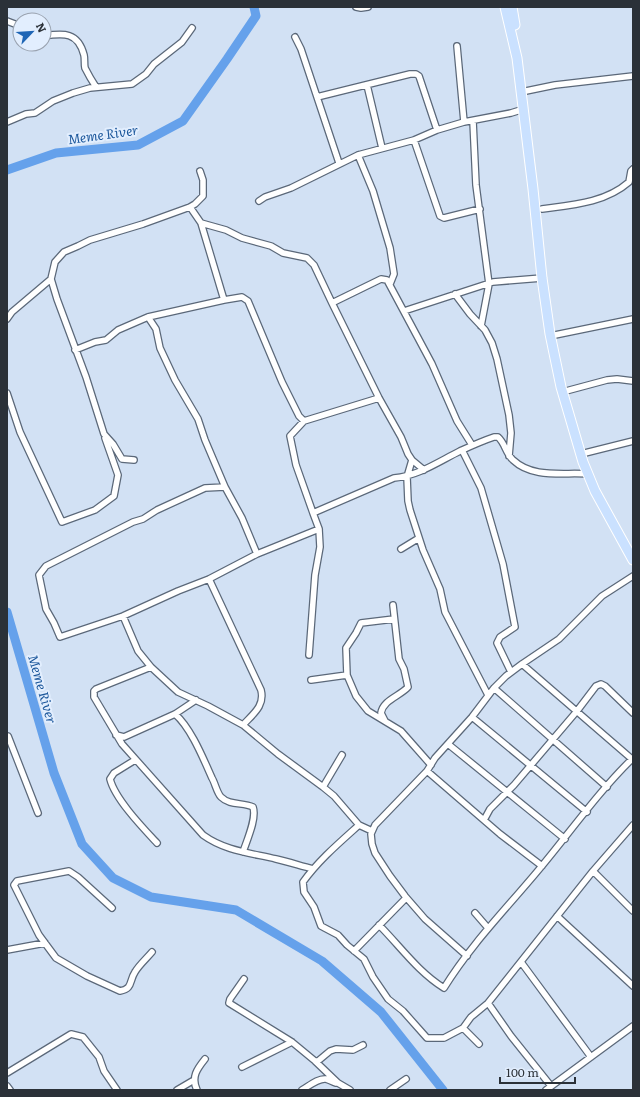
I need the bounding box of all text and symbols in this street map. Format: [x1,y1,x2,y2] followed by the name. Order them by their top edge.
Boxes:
[12,12,52,52] north arrow
[33,20,51,35] text: N
[67,120,139,148] water label: Meme River
[24,652,62,726] water label: Meme River
[500,1059,575,1085] scale bar
[506,1063,539,1081] text: 100 m

